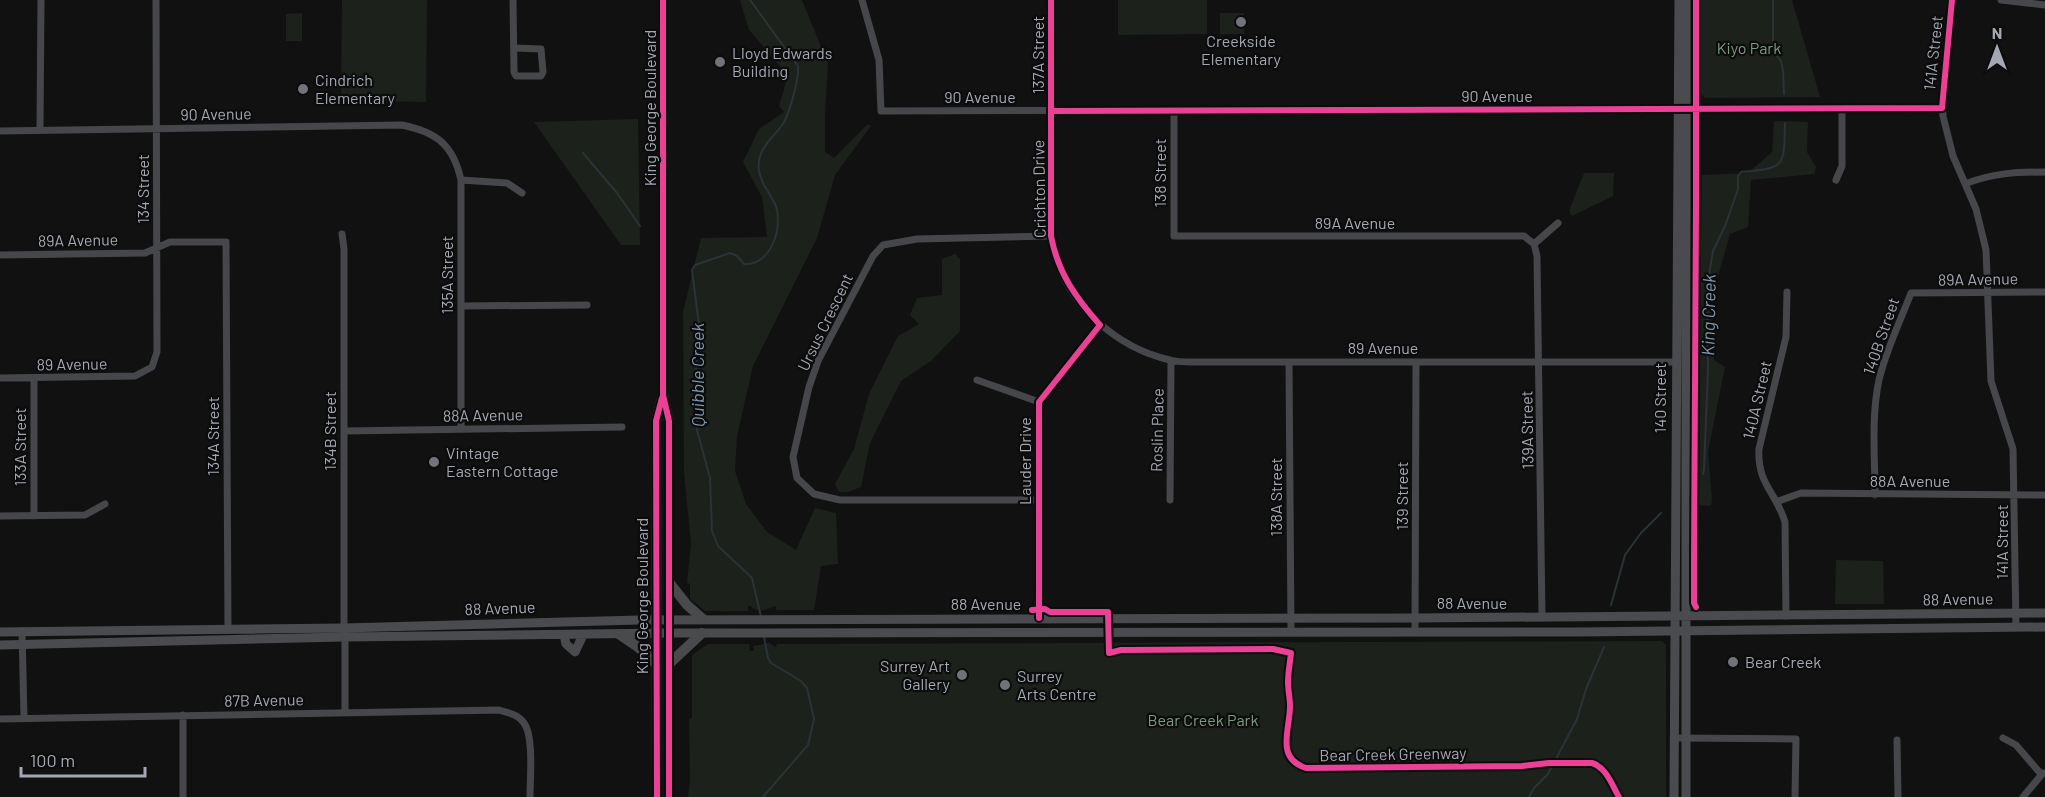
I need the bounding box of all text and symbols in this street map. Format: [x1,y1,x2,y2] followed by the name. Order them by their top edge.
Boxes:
[1234,15,1248,29] marker: Creekside Elementary
[1919,15,1946,91] street label: 141A Street
[1028,16,1047,94] street label: 137A Street
[1967,18,2027,78] north arrow
[1992,23,2002,42] text: N
[640,30,659,186] street label: King George Boulevard
[1201,31,1282,68] place label: Creekside Elementary
[1717,38,1781,57] park label: Kiyo Park
[732,43,832,80] place label: Lloyd Edwards Building
[713,55,727,69] marker: Lloyd Edwards Building
[315,70,395,107] place label: Cindrich Elementary
[296,82,310,96] marker: Cindrich Elementary
[1461,86,1533,105] street label: 90 Avenue
[944,87,1016,106] street label: 90 Avenue
[180,103,252,124] street label: 90 Avenue
[1150,138,1169,208] street label: 138 Street
[1028,140,1049,238] street label: Crichton Drive
[133,154,152,224] street label: 134 Street
[1315,213,1395,232] street label: 89A Avenue
[38,229,118,250] street label: 89A Avenue
[437,236,456,314] street label: 135A Street
[1938,268,2018,289] street label: 89A Avenue
[793,270,856,374] street label: Ursus Crescent
[1696,274,1720,356] water label: King Creek
[1858,295,1903,377] street label: 140B Street
[686,323,708,427] water label: Quibble Creek
[1348,338,1418,357] street label: 89 Avenue
[36,353,108,374] street label: 89 Avenue
[1738,359,1775,441] street label: 140A Street
[1650,363,1669,433] street label: 140 Street
[1146,388,1167,472] street label: Roslin Place
[1516,390,1537,470] street label: 139A Street
[320,391,339,471] street label: 134B Street
[203,396,222,476] street label: 134A Street
[443,404,523,425] street label: 88A Avenue
[10,408,29,486] street label: 133A Street
[1015,417,1034,505] street label: Lauder Drive
[446,443,559,480] place label: Vintage Eastern Cottage
[427,455,441,469] marker: Vintage Eastern Cottage
[1266,458,1285,536] street label: 138A Street
[1392,461,1411,531] street label: 139 Street
[1870,471,1950,490] street label: 88A Avenue
[1992,504,2011,580] street label: 141A Street
[632,518,651,674] street label: King George Boulevard
[1922,588,1994,609] street label: 88 Avenue
[1437,593,1507,612] street label: 88 Avenue
[951,594,1021,613] street label: 88 Avenue
[464,597,536,618] street label: 88 Avenue
[1745,652,1821,671] place label: Bear Creek
[1726,655,1740,669] marker: Bear Creek
[880,656,951,693] place label: Surrey Art Gallery
[1017,666,1096,703] place label: Surrey Arts Centre
[955,668,969,682] marker: Surrey Art Gallery
[998,678,1012,692] marker: Surrey Arts Centre
[224,689,304,710] street label: 87B Avenue
[1148,710,1258,729] park label: Bear Creek Park
[21,740,146,778] scale bar
[1319,743,1467,764] street label: Bear Creek Greenway
[30,749,75,771] text: 100 m

